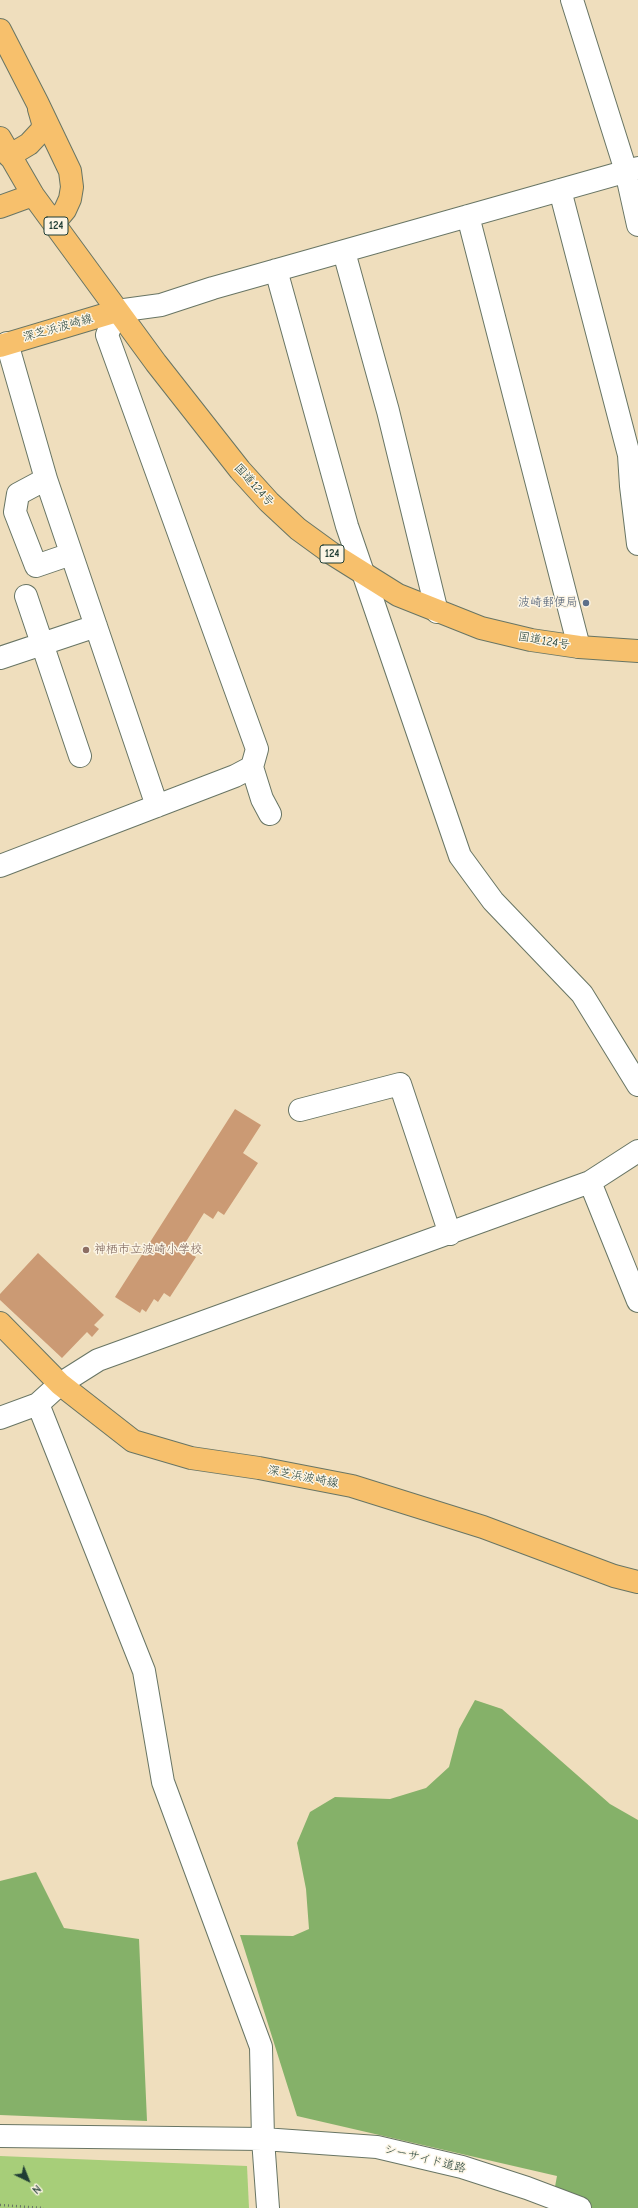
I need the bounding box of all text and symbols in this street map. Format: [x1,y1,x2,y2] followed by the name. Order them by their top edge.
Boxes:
[44,217,68,235] road number: 124
[21,311,95,345] street label: 深芝浜波崎線
[231,461,277,509] street label: 国道124号
[320,545,344,563] road number: 124
[518,596,578,610] place label: 波崎郵便局
[581,598,591,608] marker: 波崎郵便局
[517,629,571,653] street label: 国道124号
[94,1243,202,1257] place label: 神栖市立波崎小学校
[81,1245,91,1255] marker: 神栖市立波崎小学校
[266,1463,340,1491] street label: 深芝浜波崎線
[383,2142,467,2176] street label: シーサイド道路
[8,2160,48,2200] north arrow
[29,2182,44,2196] text: N

